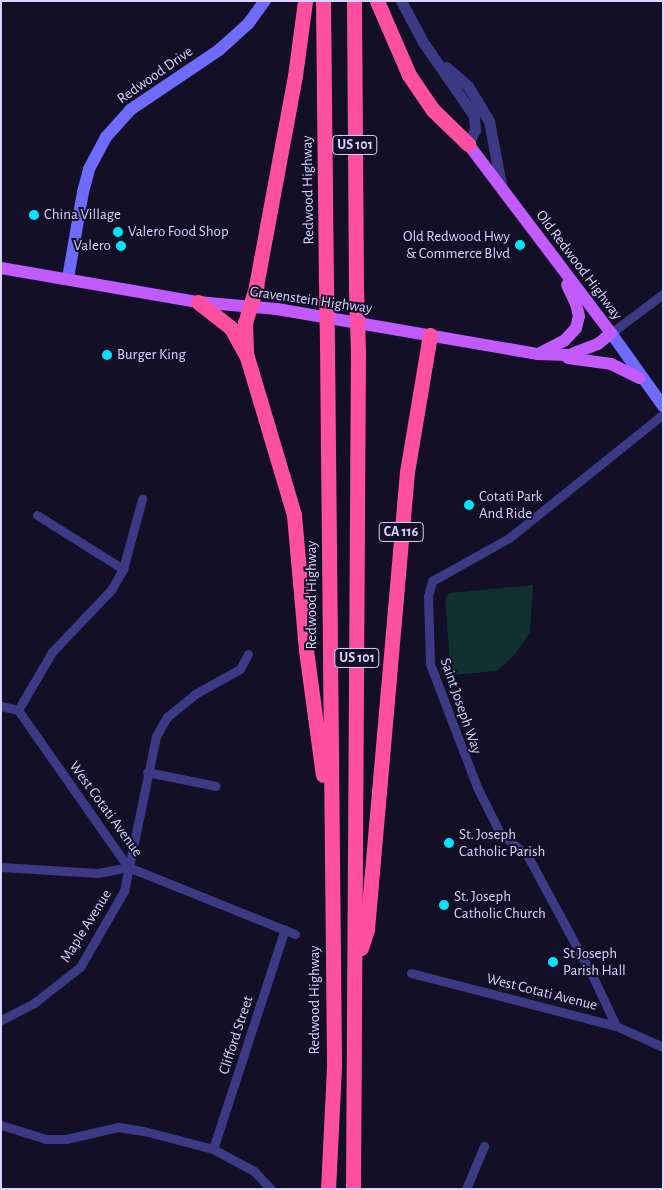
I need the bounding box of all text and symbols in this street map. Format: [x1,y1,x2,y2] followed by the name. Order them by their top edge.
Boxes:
[114,42,196,108] street label: Redwood Drive
[331,134,379,156] road number: US 101
[298,135,318,245] street label: Redwood Highway
[44,206,121,224] place label: China Village
[532,207,626,323] street label: Old Redwood Highway
[28,209,40,221] marker: China Village
[128,223,229,241] place label: Valero Food Shop
[112,226,124,238] marker: Valero Food Shop
[403,227,510,262] place label: Old Redwood Hwy & Commerce Blvd
[74,237,111,255] place label: Valero
[514,239,526,251] marker: Old Redwood Hwy & Commerce Blvd
[115,240,127,252] marker: Valero
[249,282,373,318] street label: Gravenstein Highway
[117,346,186,364] place label: Burger King
[101,349,113,361] marker: Burger King
[479,487,542,522] place label: Cotati Park And Ride
[463,499,475,511] marker: Cotati Park And Ride
[378,520,424,544] road number: CA 116
[303,540,321,650] street label: Redwood Highway
[333,646,381,670] road number: US 101
[436,656,486,756] street label: Saint Joseph Way
[65,758,147,860] street label: West Cotati Avenue
[459,825,545,860] place label: St. Joseph Catholic Parish
[443,837,455,849] marker: St. Joseph Catholic Parish
[56,886,116,966] street label: Maple Avenue
[454,887,546,922] place label: St. Joseph Catholic Church
[438,899,450,911] marker: St. Joseph Catholic Church
[563,944,626,979] place label: St Joseph Parish Hall
[306,945,324,1055] street label: Redwood Highway
[547,956,559,968] marker: St Joseph Parish Hall
[485,970,599,1014] street label: West Cotati Avenue
[215,993,257,1077] street label: Clifford Street

